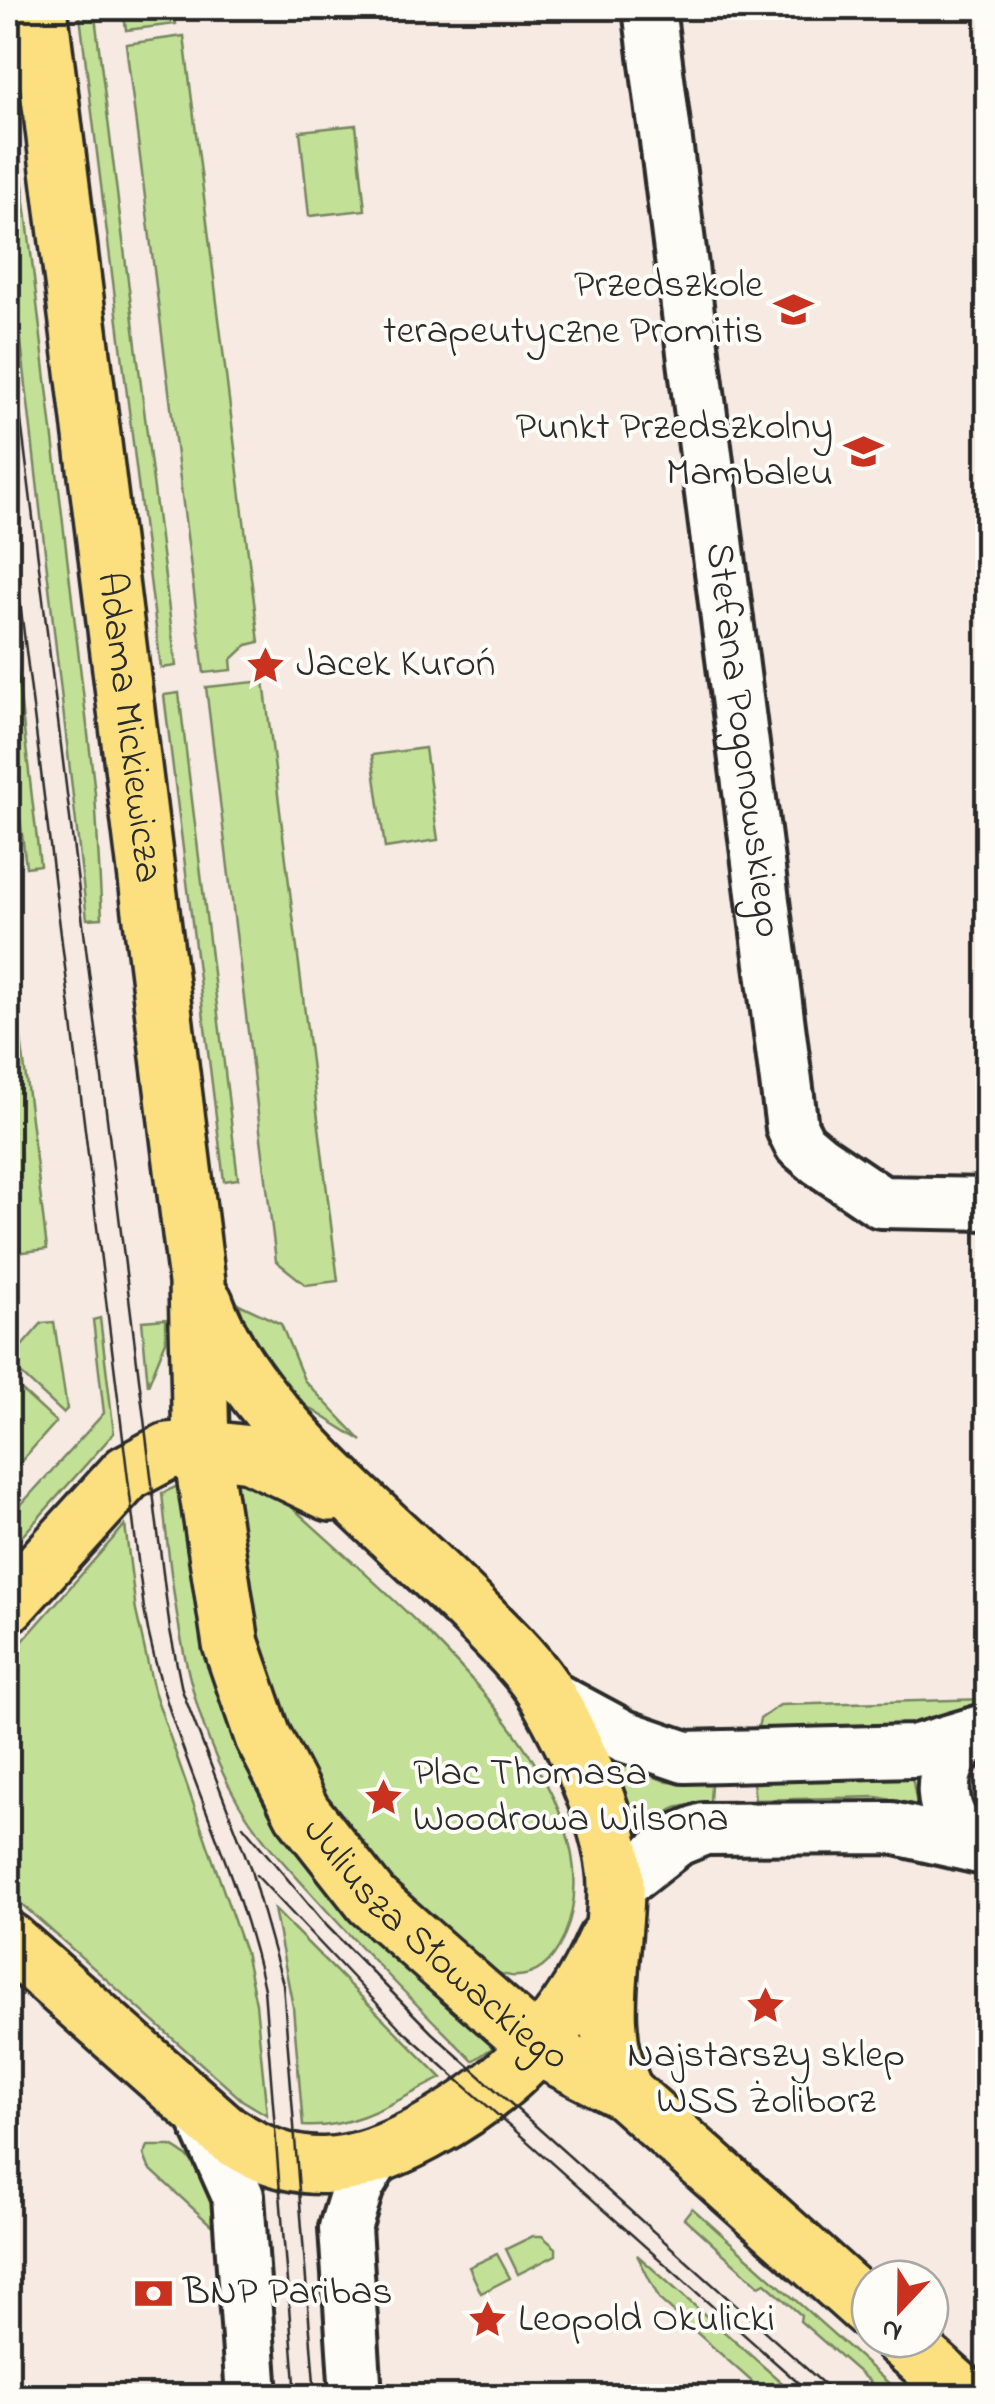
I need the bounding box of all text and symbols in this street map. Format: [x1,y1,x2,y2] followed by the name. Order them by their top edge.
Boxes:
[383,257,763,362] place label: Przedszkole terapeutyczne Promitis
[772,288,814,330] school or university icon: Przedszkole terapeutyczne Promitis
[516,399,833,504] place label: Punkt Przedszkolny Mambaleu
[842,430,884,472] school or university icon: Punkt Przedszkolny Mambaleu
[688,539,797,941] street label: Stefana Pogonowskiego
[80,569,177,886] street label: Adama Mickiewicza
[296,636,495,695] place label: Jacek Kuroń
[245,644,287,686] place icon: Jacek Kuroń
[413,1745,729,1850] place label: Plac Thomasa Woodrowa Wilsona
[362,1776,404,1818] place icon: Plac Thomasa Woodrowa Wilsona
[287,1805,578,2087] street label: Juliusza Słowackiego
[745,1985,787,2027] place icon: Najstarszy sklep WSS Żoliborz
[627,2027,905,2132] place label: Najstarszy sklep WSS Żoliborz
[850,2259,950,2359] north arrow
[182,2264,393,2323] place label: BNP Paribas
[132,2272,174,2314] bank icon: BNP Paribas
[518,2291,775,2350] place label: Leopold Okulicki
[467,2299,509,2341] place icon: Leopold Okulicki
[876,2306,908,2351] text: N

